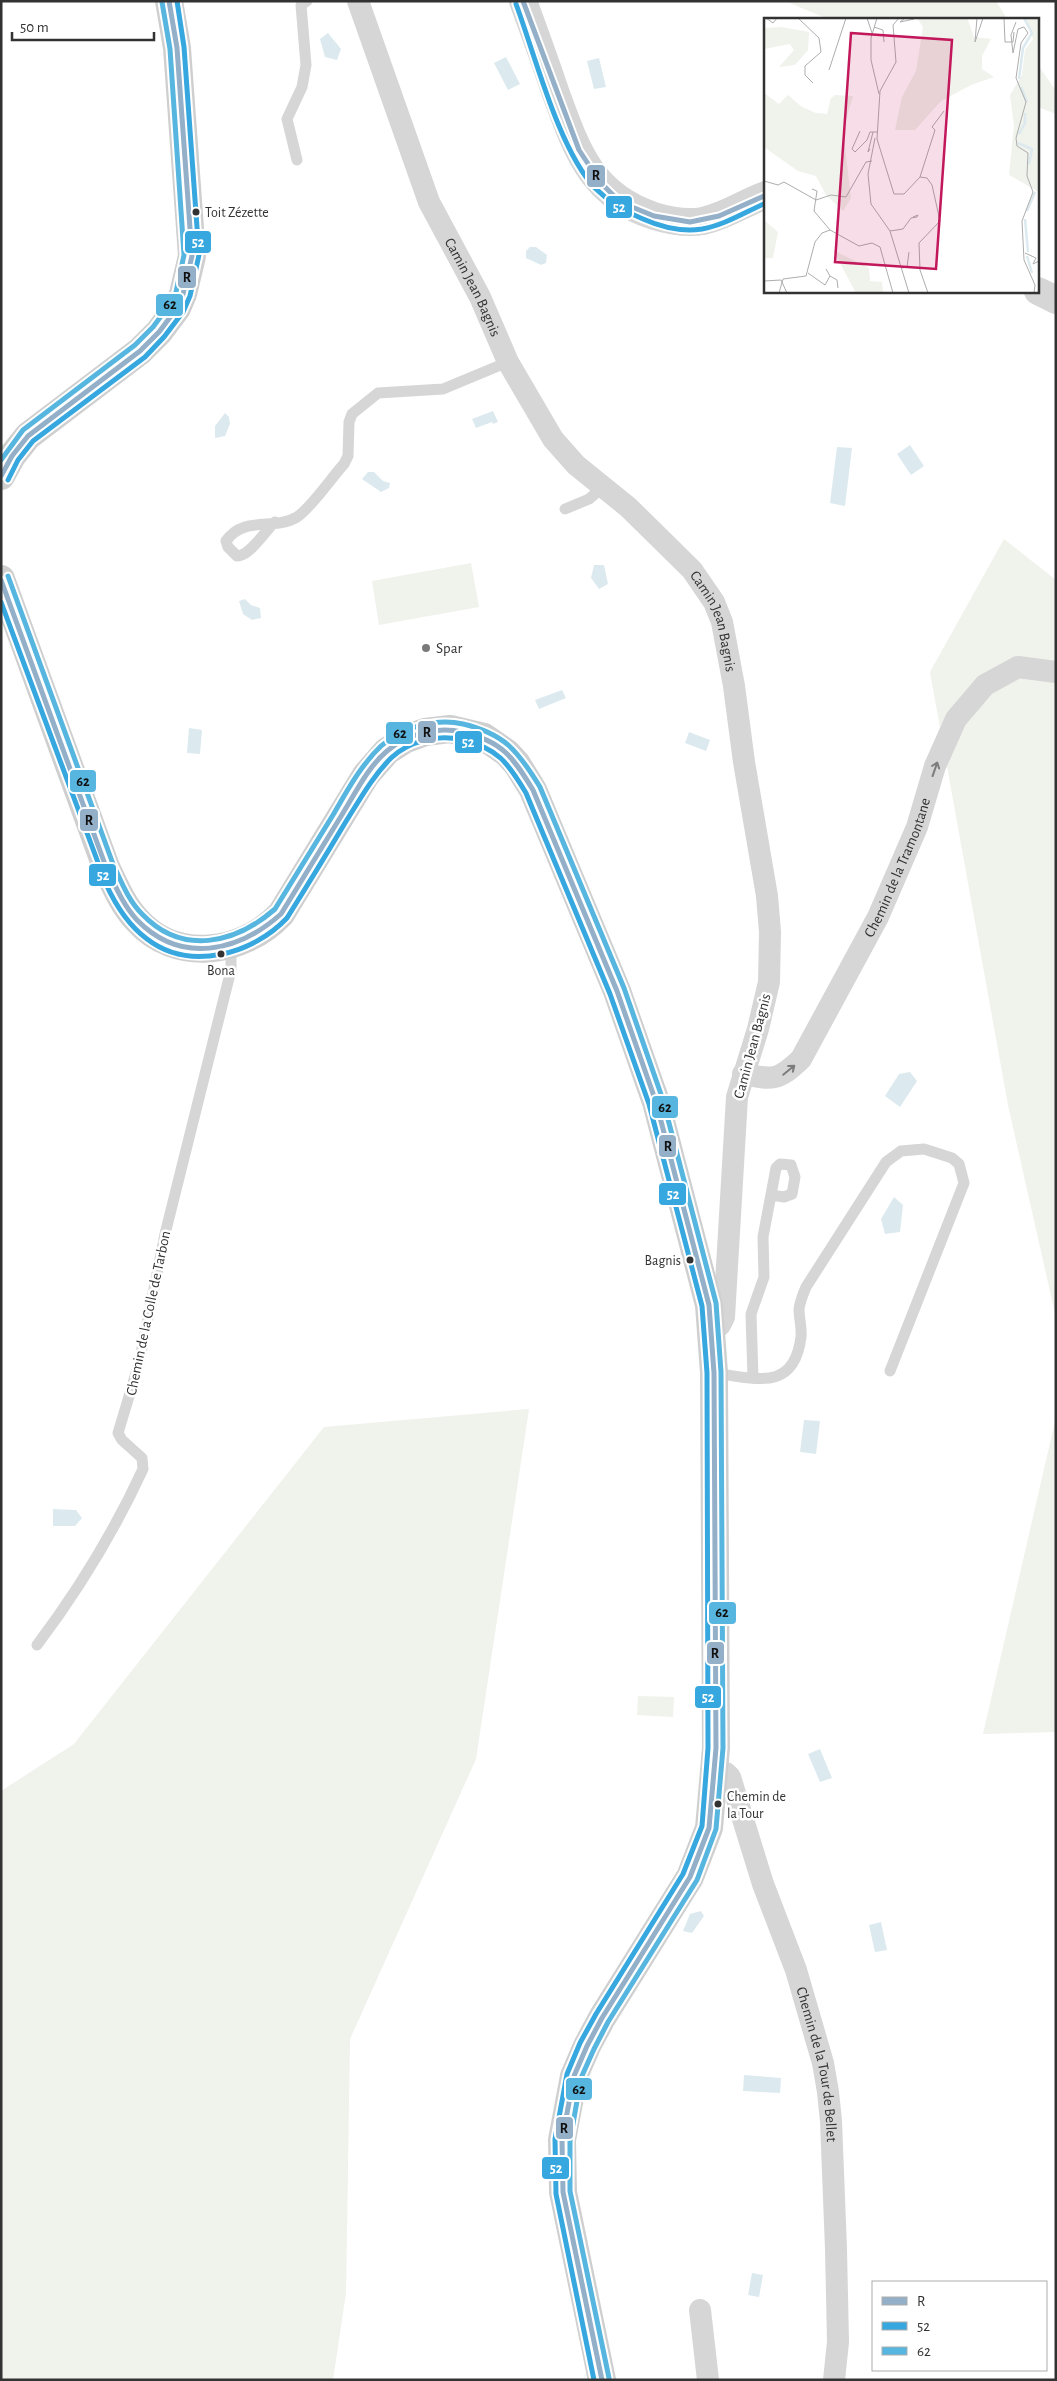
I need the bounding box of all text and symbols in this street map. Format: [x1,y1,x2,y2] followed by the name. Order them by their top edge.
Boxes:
[12,10,155,42] scale bar
[764,18,1040,292] inset map
[20,20,49,35] text: 50 m
[586,164,606,188] line badge: R
[592,169,600,183] text: R
[605,195,633,219] line badge: 52
[613,201,626,215] text: 52
[205,206,269,220] place label: Toit Zézette
[191,207,201,217] marker: Toit Zézette
[184,230,212,254] line badge: 52
[192,236,205,250] text: 52
[442,236,503,339] street label: Camin Jean Bagnis
[177,265,197,289] line badge: R
[183,271,191,285] text: R
[155,293,184,317] line badge: 62
[163,298,177,312] text: 62
[687,568,738,673] street label: Camin Jean Bagnis
[436,641,462,656] place label: Spar
[420,642,432,654] marker: Spar
[417,720,437,744] line badge: R
[385,721,414,745] line badge: 62
[423,726,431,740] text: R
[393,727,407,741] text: 62
[454,730,483,754] line badge: 52
[462,736,475,750] text: 52
[930,761,940,777] one-way arrow
[69,769,97,793] line badge: 62
[76,775,90,789] text: 62
[861,796,933,940] street label: Chemin de la Tramontane
[79,808,99,832] line badge: R
[85,814,93,828] text: R
[88,863,117,887] line badge: 52
[97,869,110,883] text: 52
[216,949,226,959] marker: Bona
[207,964,235,978] place label: Bona
[731,992,774,1100] street label: Camin Jean Bagnis
[782,1065,795,1076] one-way arrow
[651,1095,679,1119] line badge: 62
[658,1101,672,1115] text: 62
[658,1134,677,1158] line badge: R
[664,1140,672,1154] text: R
[658,1182,687,1206] line badge: 52
[667,1188,680,1202] text: 52
[124,1229,173,1397] street label: Chemin de la Colle de Tarbon
[644,1254,681,1268] place label: Bagnis
[685,1255,695,1265] marker: Bagnis
[708,1601,737,1625] line badge: 62
[715,1606,729,1620] text: 62
[706,1641,725,1665] line badge: R
[711,1647,719,1661] text: R
[694,1685,722,1709] line badge: 52
[702,1691,715,1705] text: 52
[727,1790,786,1821] place label: Chemin de la Tour
[713,1799,723,1809] marker: Chemin de la Tour
[793,1985,839,2143] street label: Chemin de la Tour de Bellet
[565,2077,593,2101] line badge: 62
[572,2083,586,2097] text: 62
[555,2116,574,2140] line badge: R
[560,2122,568,2136] text: R
[541,2156,570,2180] line badge: 52
[550,2162,563,2176] text: 52
[872,2281,1047,2371] legend
[917,2294,925,2309] text: R
[917,2319,930,2334] text: 52
[917,2344,931,2359] text: 62

